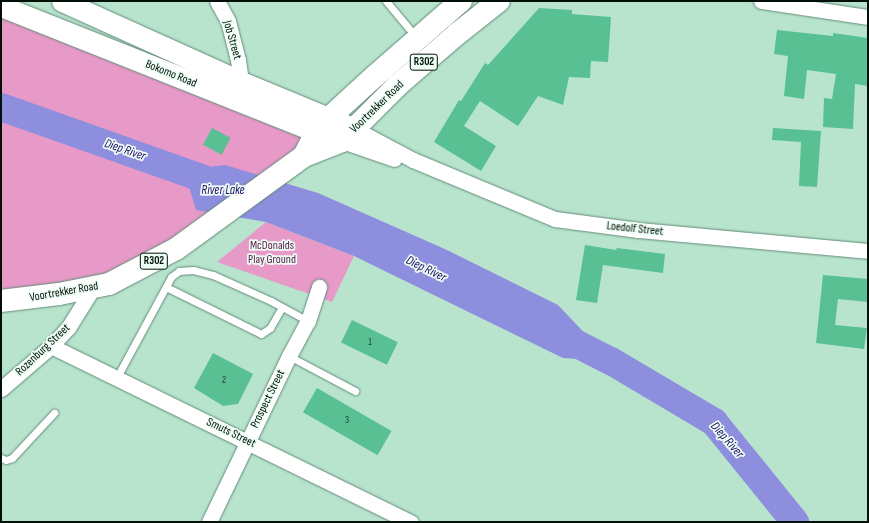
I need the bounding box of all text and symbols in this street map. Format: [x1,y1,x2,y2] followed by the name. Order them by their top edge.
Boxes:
[220,19,244,61] street label: Job Street
[409,53,439,71] road number: R302
[143,57,199,91] street label: Bokomo Road
[347,78,407,136] street label: Voortrekker Road
[102,136,148,164] water label: Diep River
[201,182,245,198] water label: River Lake
[606,219,664,239] street label: Loedolf Street
[248,239,296,267] park label: McDonalds Play Ground
[139,252,169,270] road number: R302
[403,253,449,285] water label: Diep River
[29,279,99,305] street label: Voortrekker Road
[13,321,73,379] street label: Rozenburg Street
[368,337,372,349] house number: 1
[248,368,288,430] street label: Prospect Street
[222,375,226,387] house number: 2
[204,415,258,451] street label: Smuts Street
[345,415,349,427] house number: 3
[707,419,747,461] water label: Diep River

